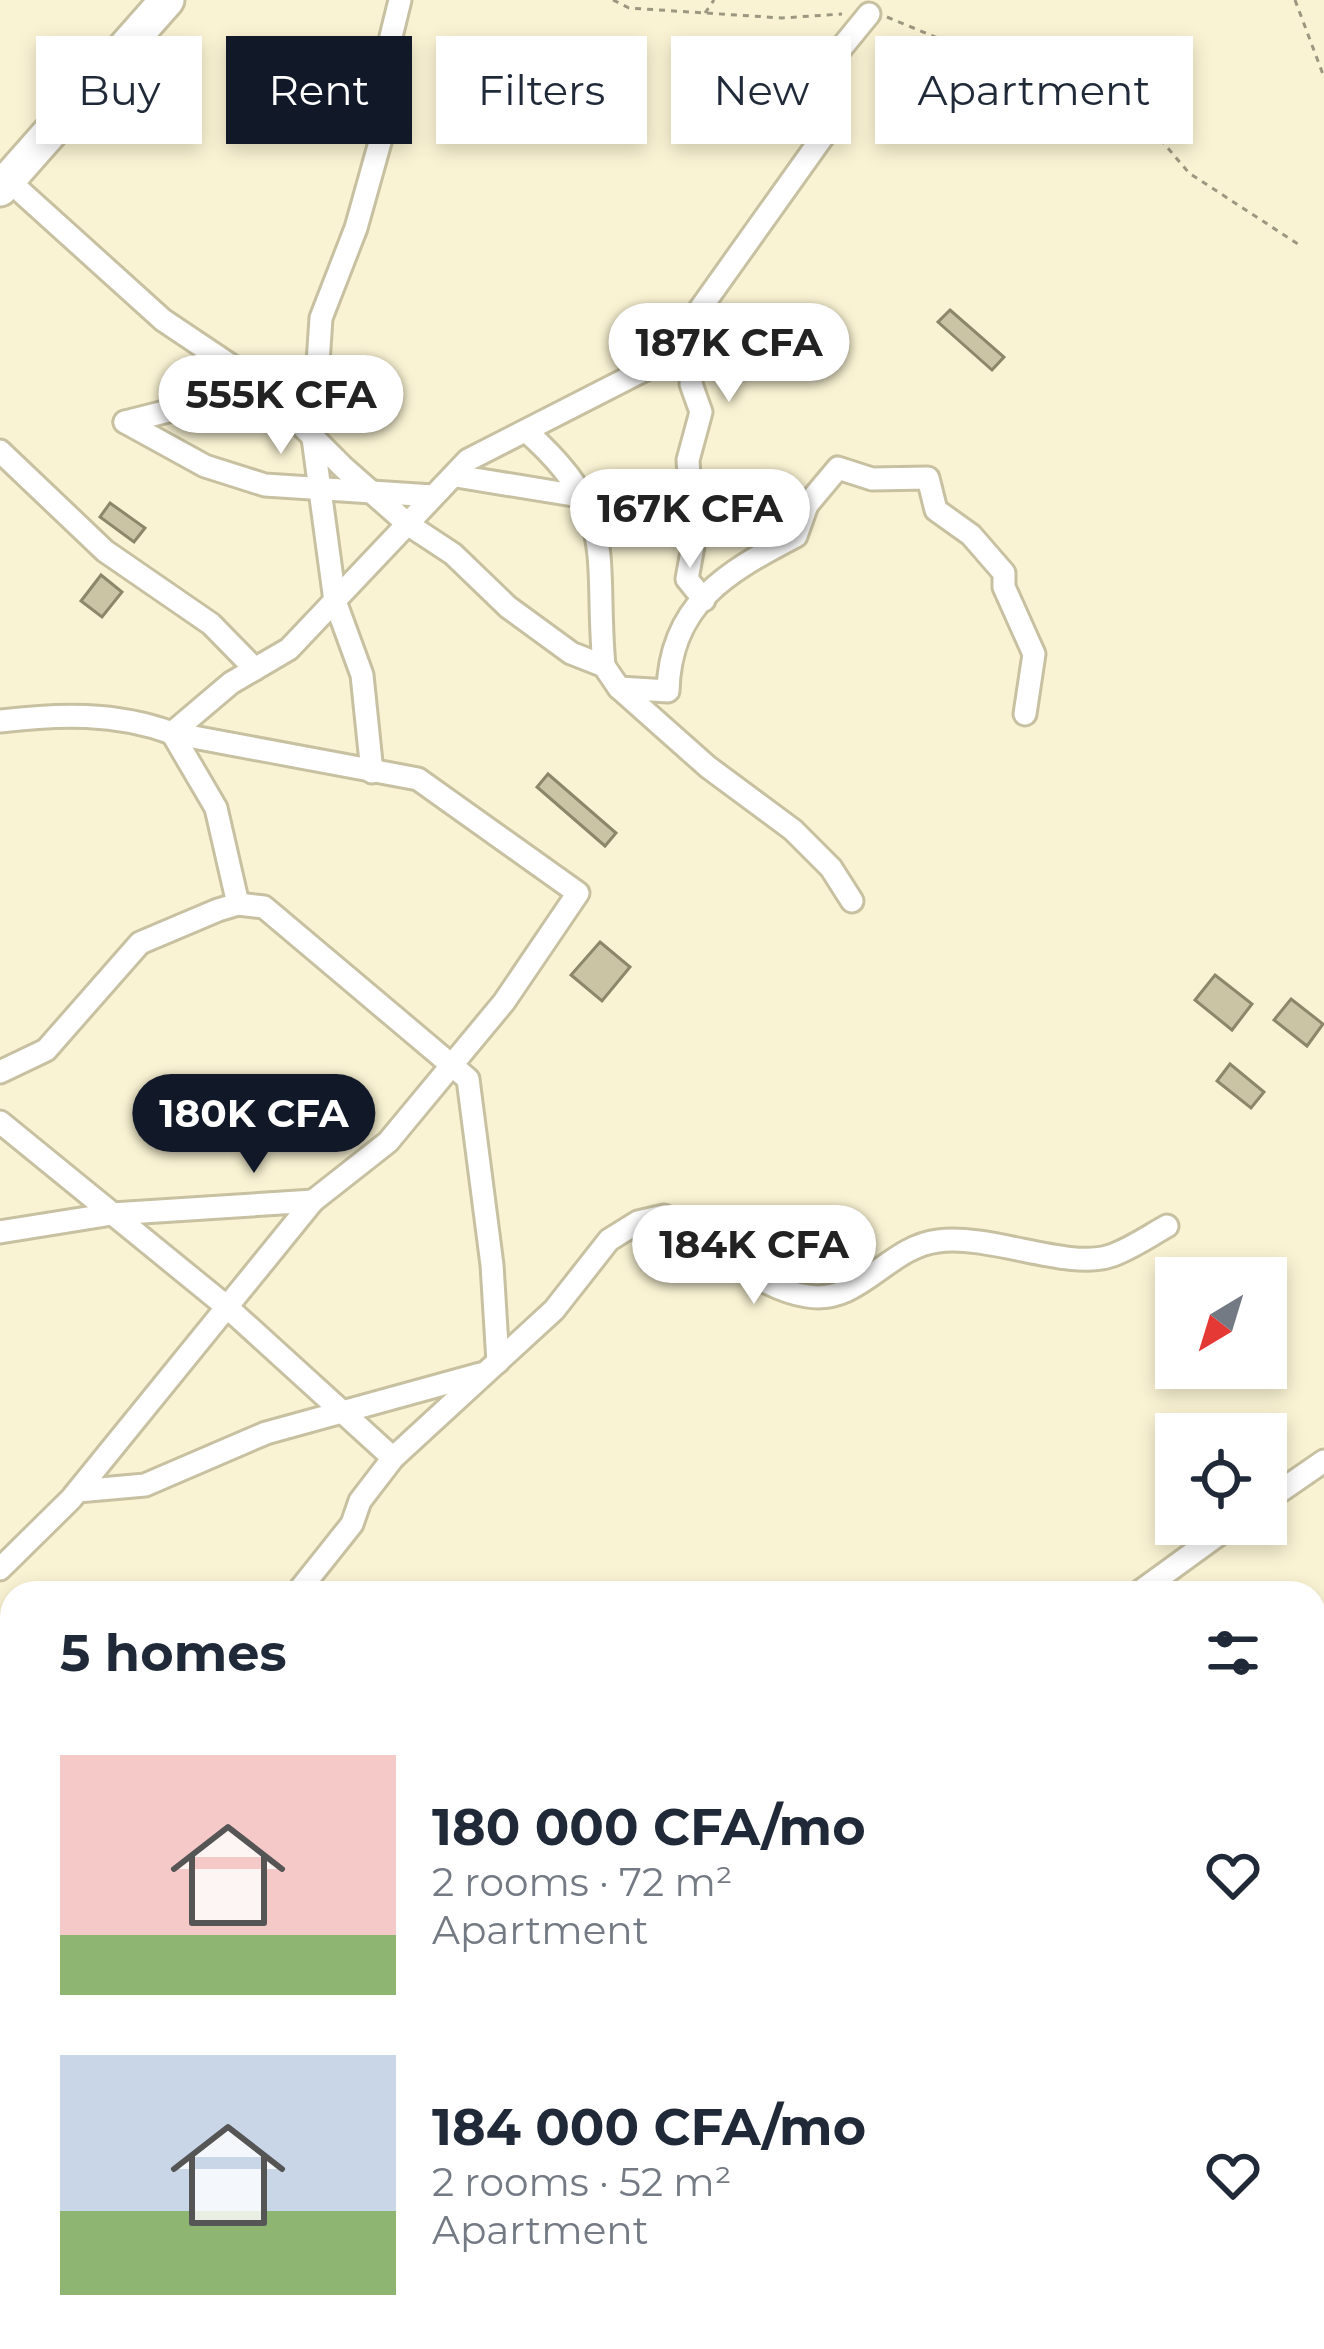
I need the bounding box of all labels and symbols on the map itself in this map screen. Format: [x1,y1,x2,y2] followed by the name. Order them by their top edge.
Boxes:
[605,303,853,405] pin: 187K CFA
[157,355,405,457] pin: 555K CFA
[566,469,814,571] pin: 167K CFA
[130,1074,378,1176] pin: 180K CFA
[630,1205,878,1307] pin: 184K CFA
[1155,1257,1287,1389] north arrow

